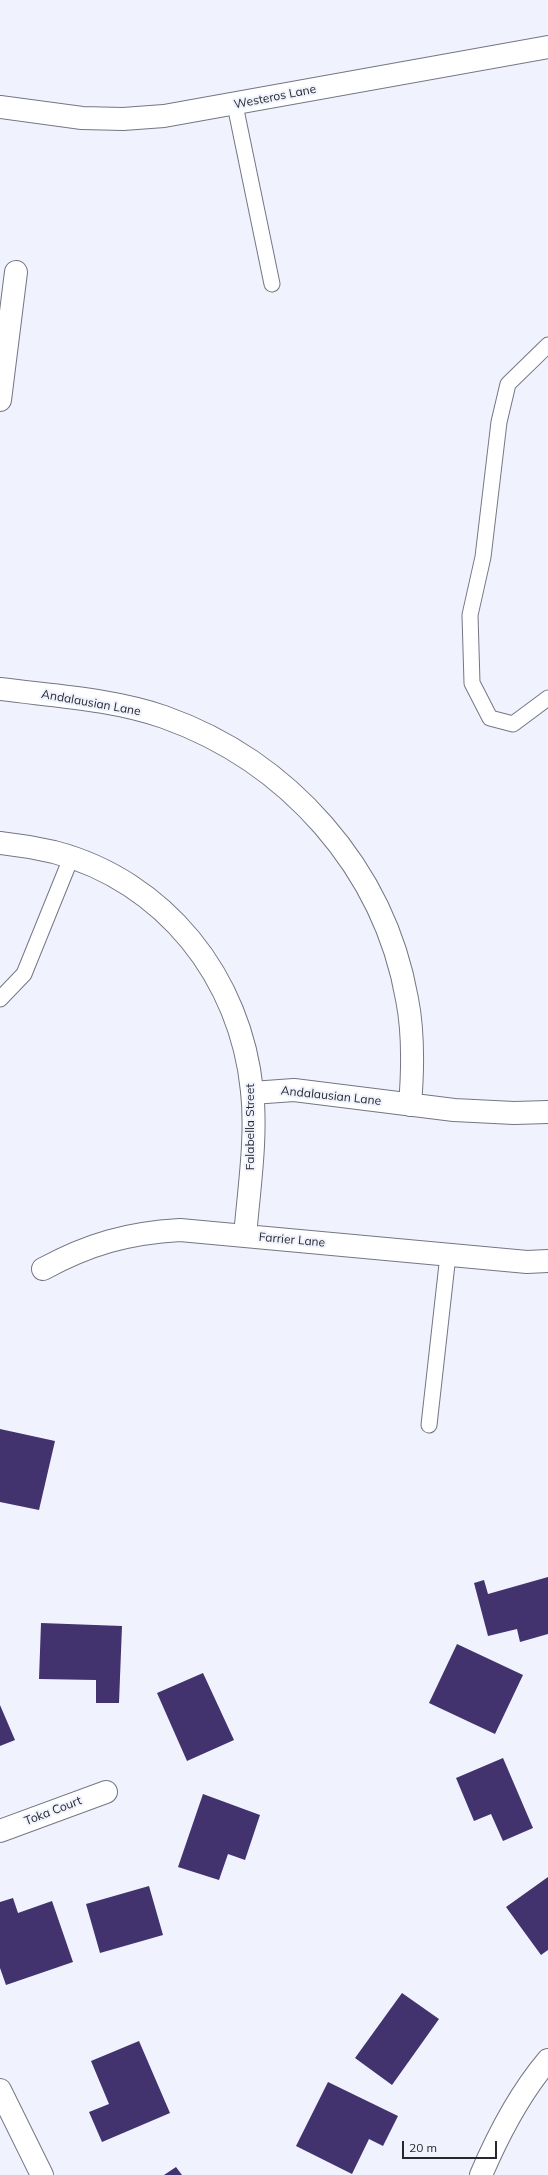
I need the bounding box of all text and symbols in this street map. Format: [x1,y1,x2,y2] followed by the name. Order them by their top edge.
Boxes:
[233,82,317,112] street label: Westeros Lane
[40,687,142,719] street label: Andalausian Lane
[243,1084,257,1170] street label: Falabella Street
[280,1084,382,1108] street label: Andalausian Lane
[258,1230,326,1250] street label: Farrier Lane
[22,1794,84,1828] street label: Toka Court
[404,2133,499,2159] scale bar
[409,2140,437,2155] text: 20 m

